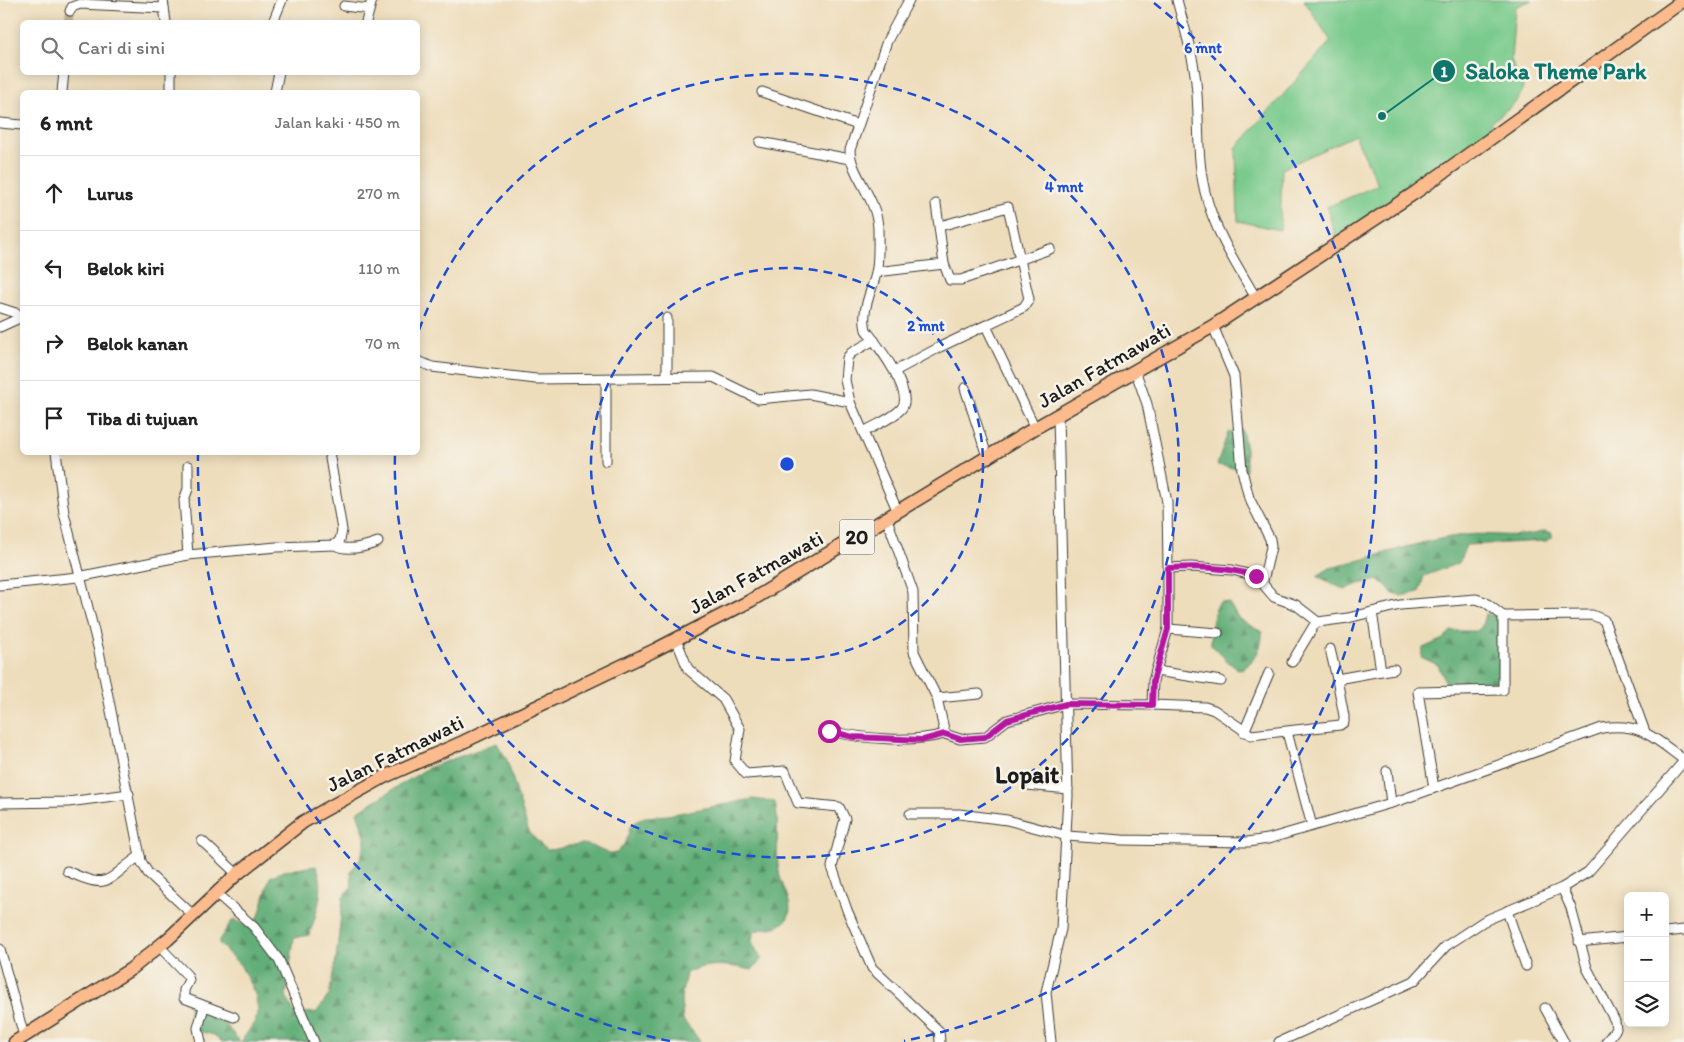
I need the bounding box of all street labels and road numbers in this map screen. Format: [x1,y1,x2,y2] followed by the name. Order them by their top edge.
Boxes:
[1033,317,1175,413] street label: Jalan Fatmawati
[840,520,874,554] road number: 20
[685,525,827,619] street label: Jalan Fatmawati
[323,709,467,797] street label: Jalan Fatmawati

